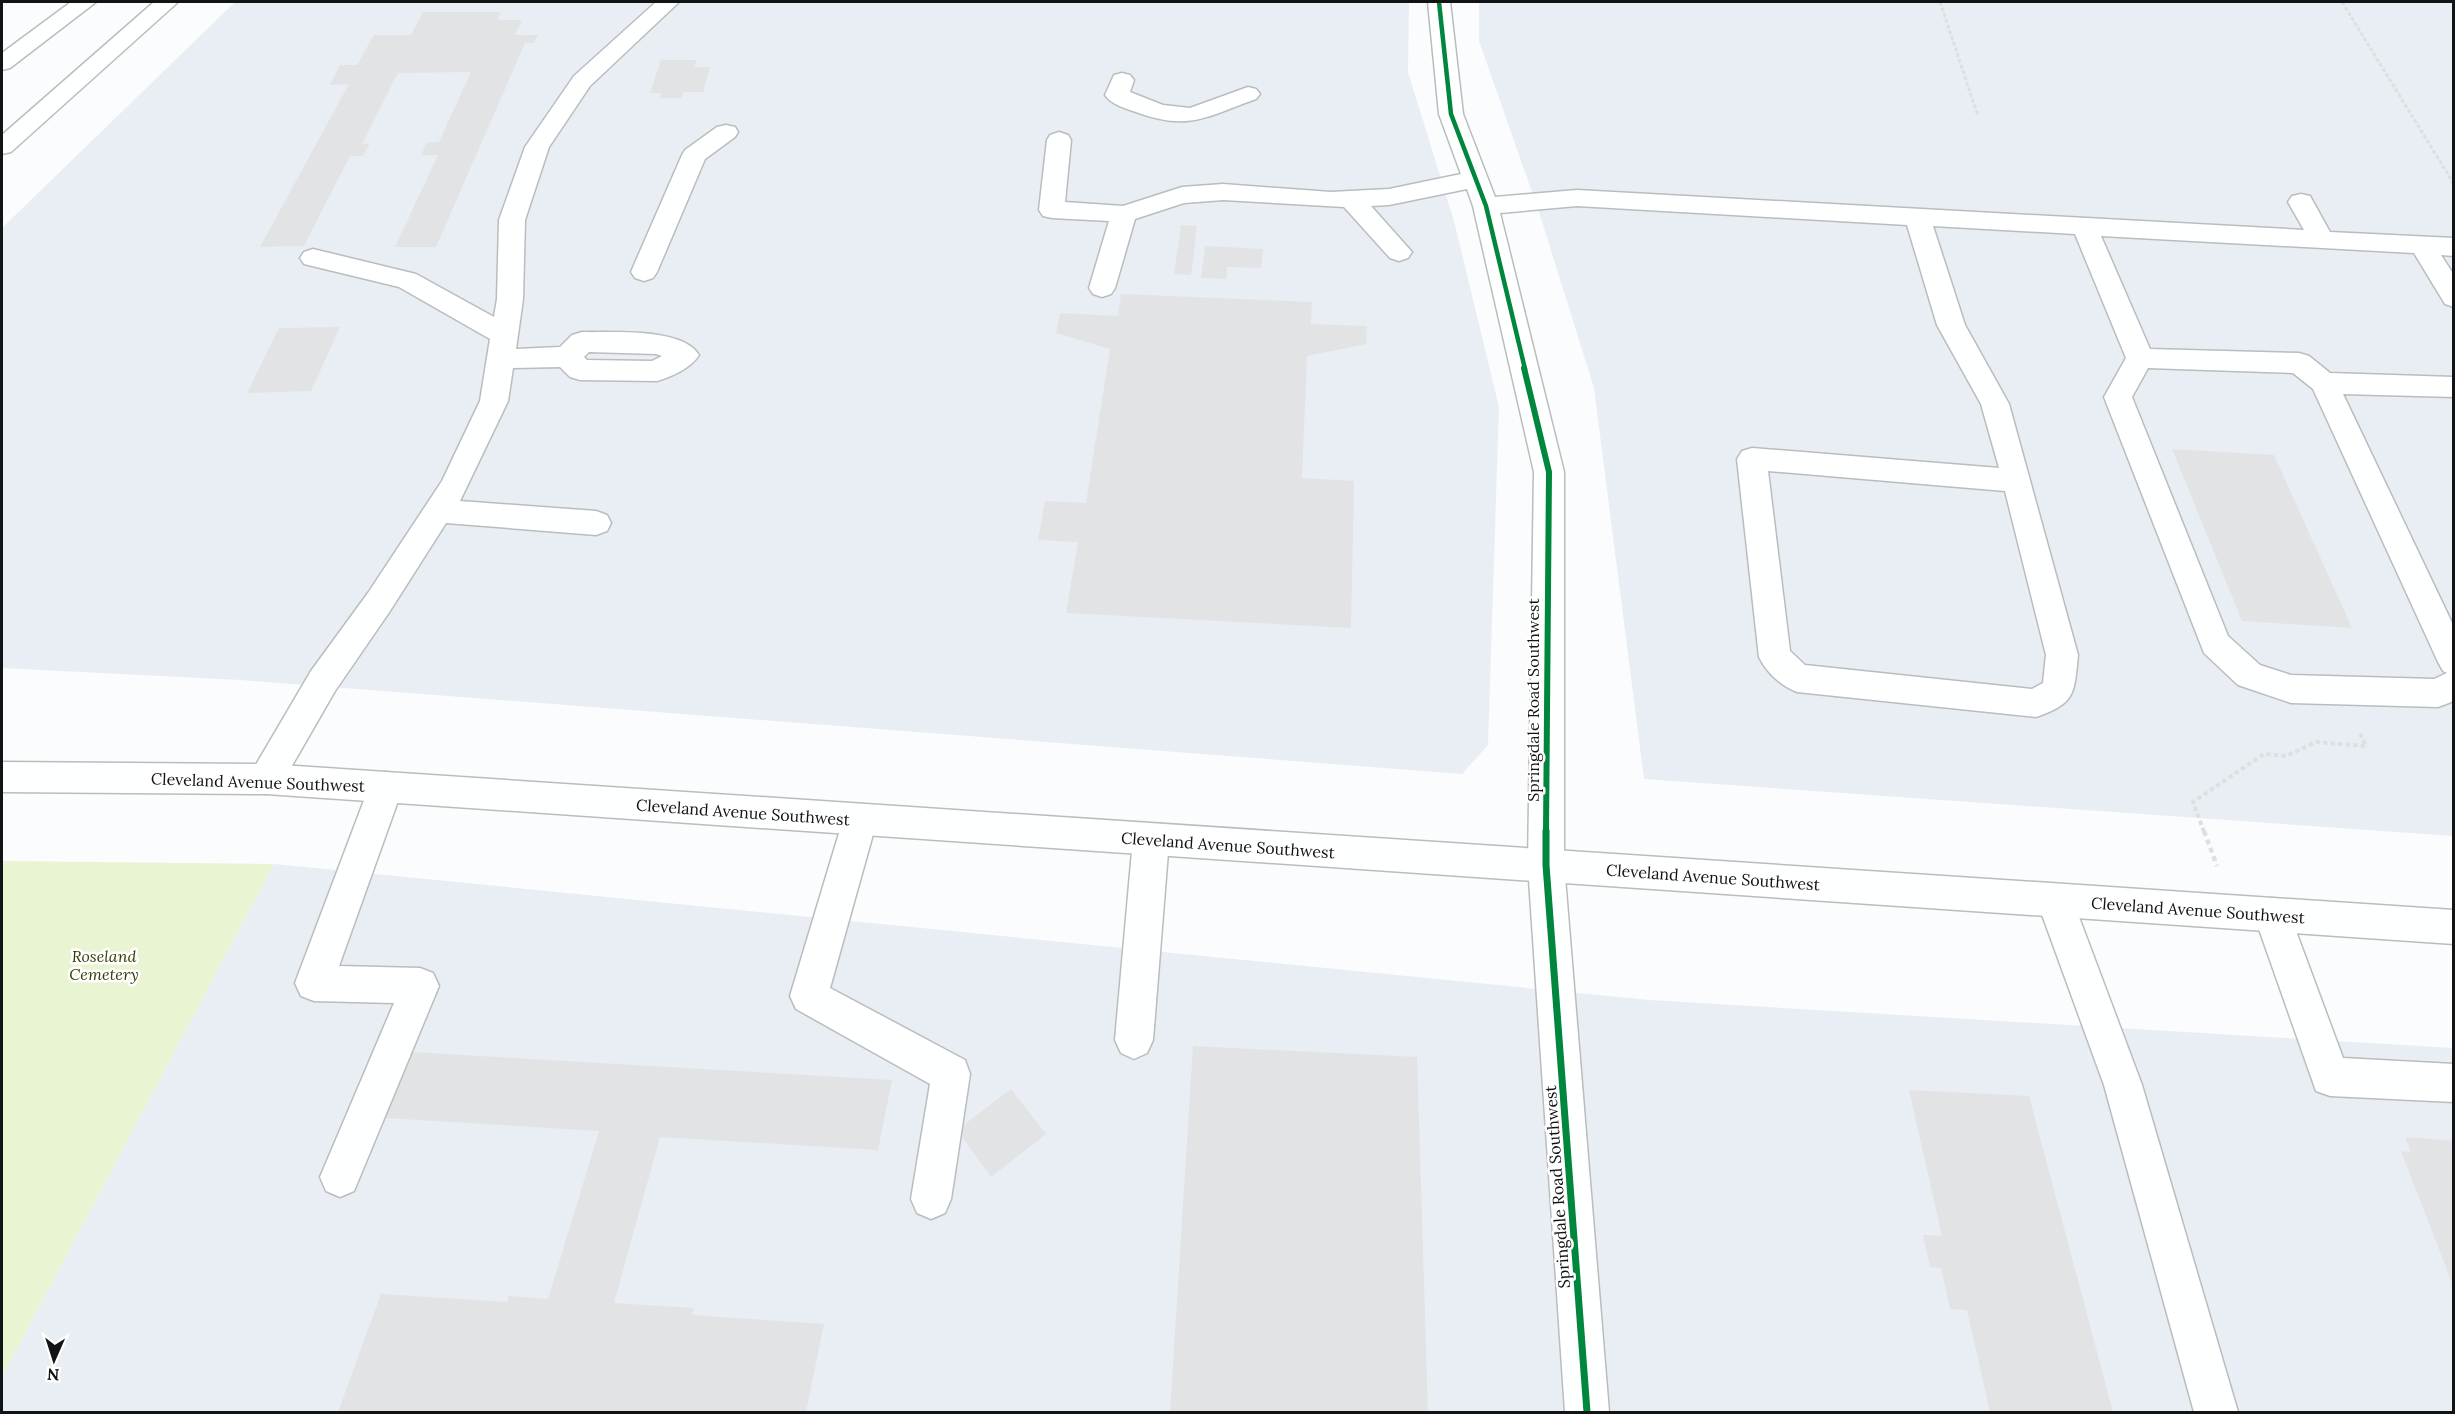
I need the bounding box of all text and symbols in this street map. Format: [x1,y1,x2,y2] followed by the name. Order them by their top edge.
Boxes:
[1523,598,1543,802] street label: Springdale Road Southwest
[151,768,366,796] street label: Cleveland Avenue Southwest
[636,795,851,829] street label: Cleveland Avenue Southwest
[1121,828,1336,862] street label: Cleveland Avenue Southwest
[1606,860,1821,894] street label: Cleveland Avenue Southwest
[2091,893,2306,927] street label: Cleveland Avenue Southwest
[69,946,139,984] park label: Roseland Cemetery
[1540,1084,1574,1289] street label: Springdale Road Southwest
[24,1330,84,1390] north arrow
[47,1365,60,1385] text: N

